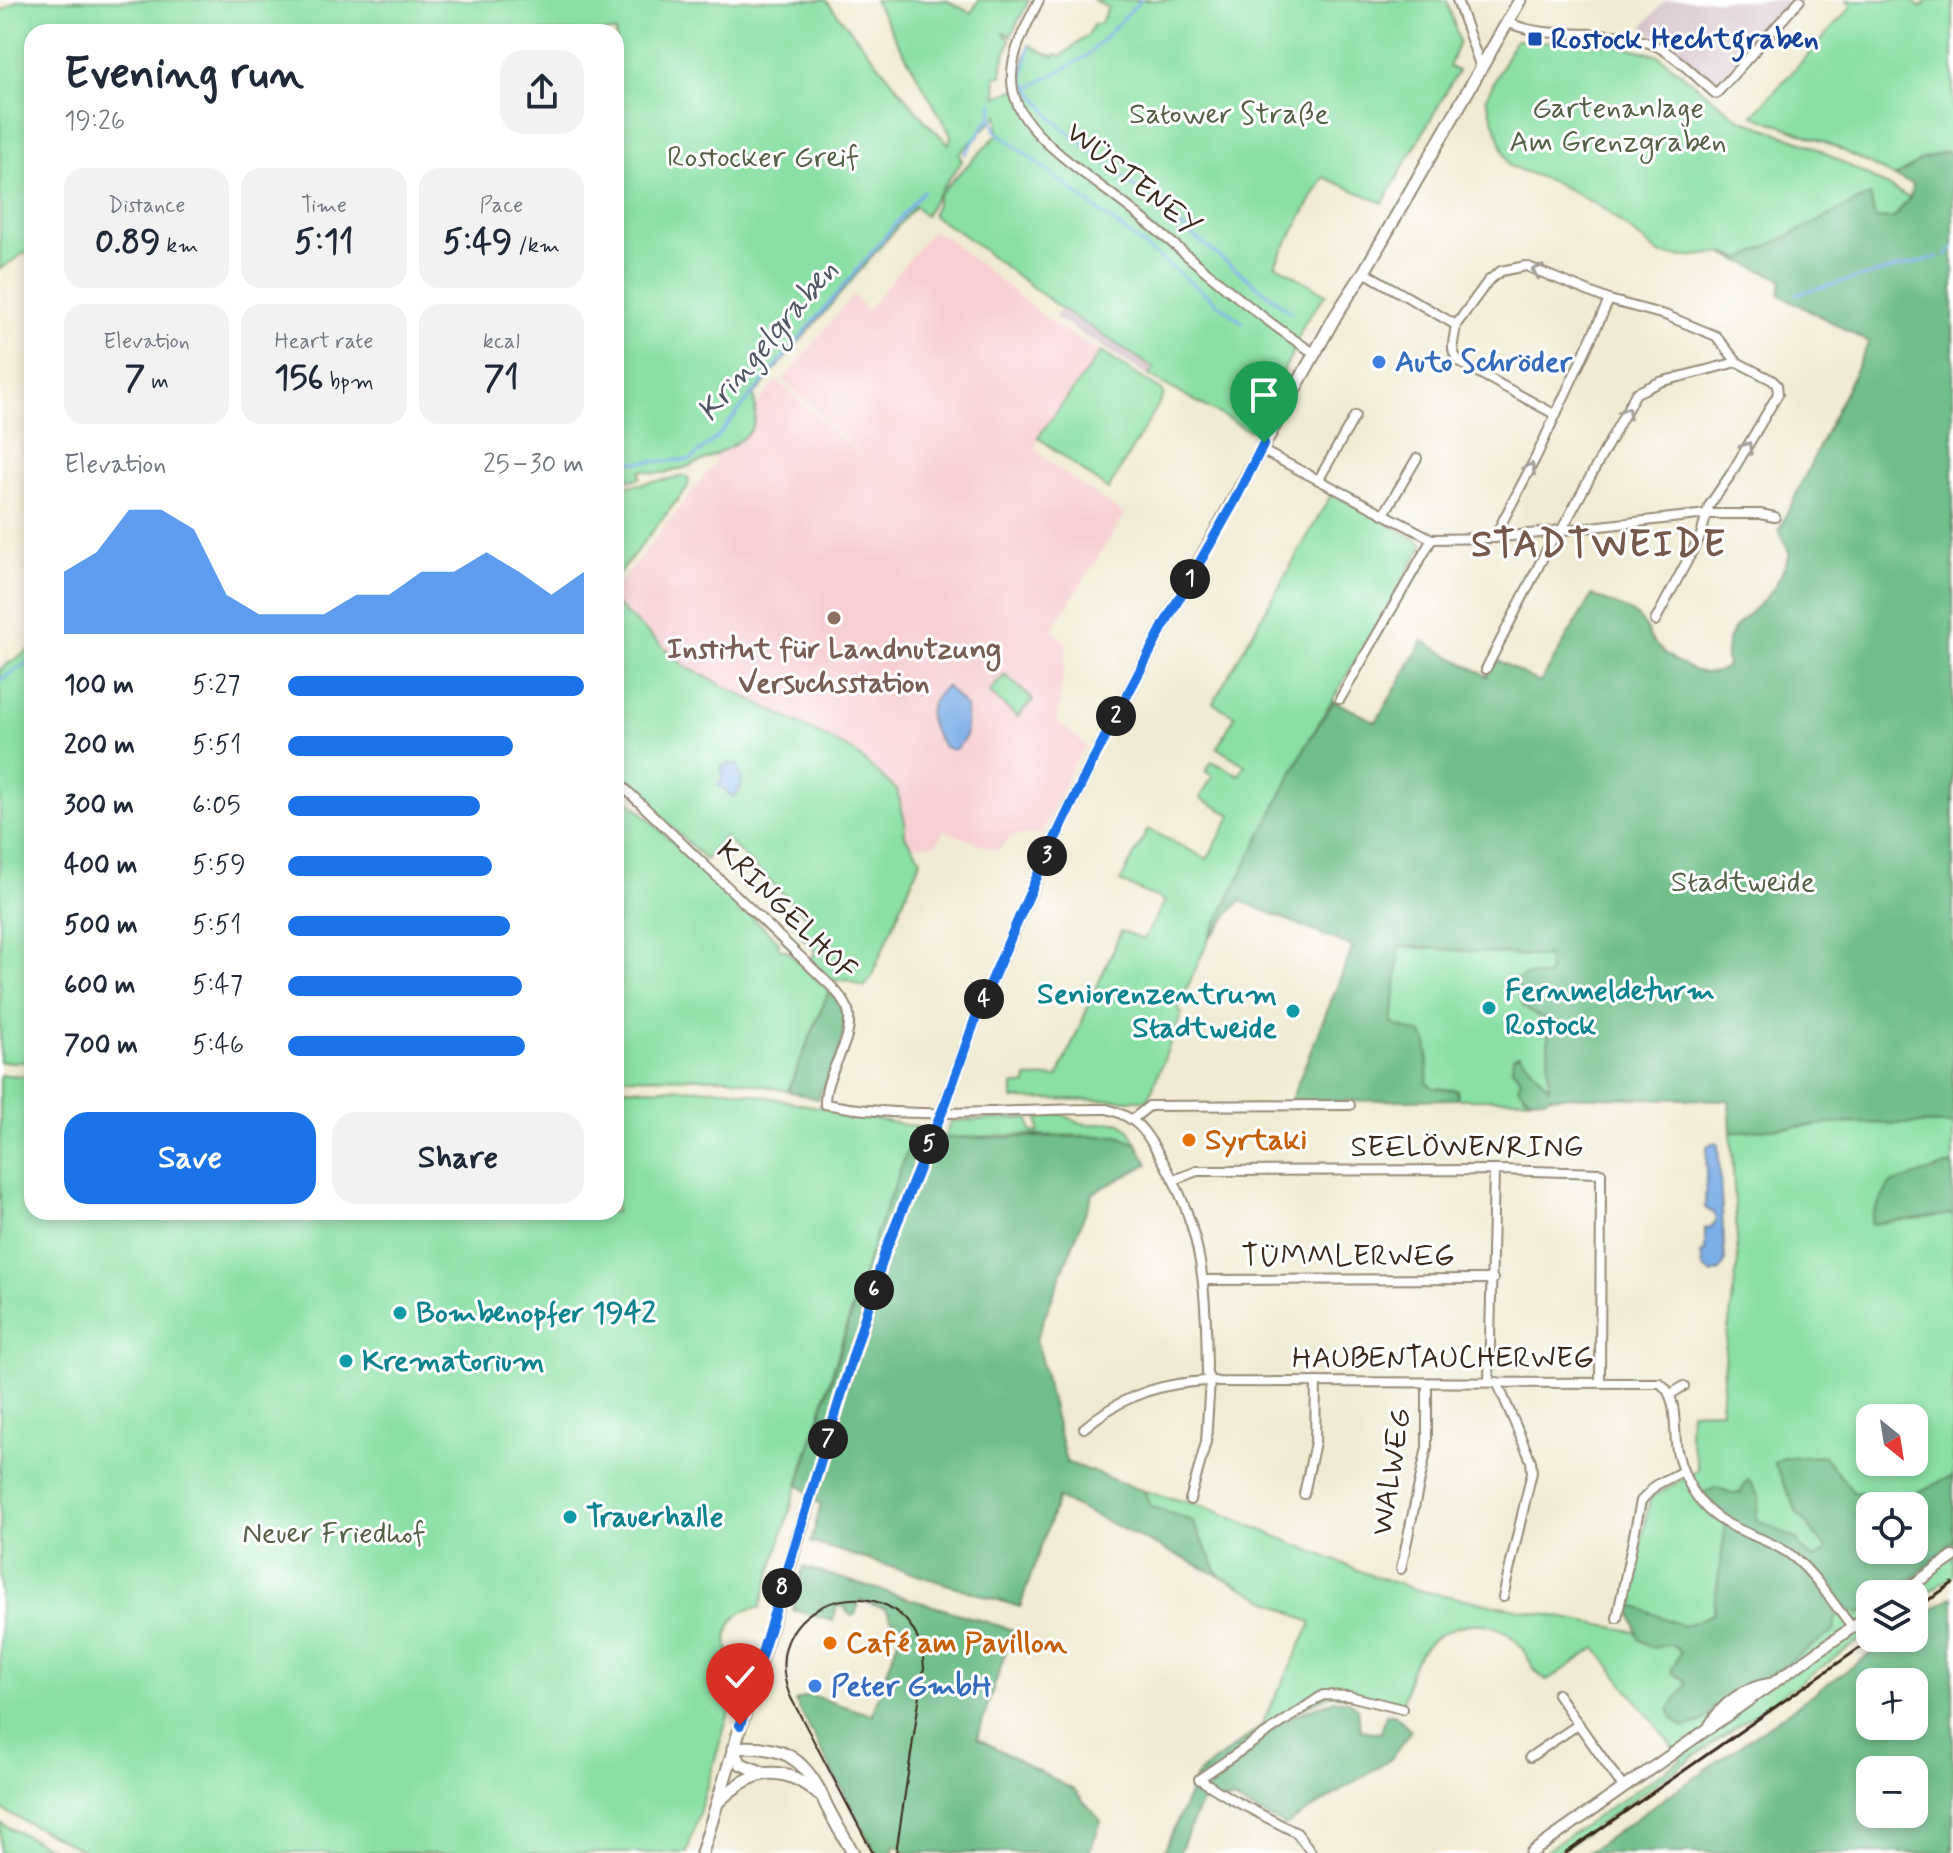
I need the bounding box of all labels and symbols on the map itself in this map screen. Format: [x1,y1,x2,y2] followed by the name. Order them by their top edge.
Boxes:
[1551,20,1819,63] place label: Rostock Hechtgraben
[1526,30,1544,48] marker: Rostock Hechtgraben
[1509,89,1727,164] park label: Gartenanlage Am Grenzgraben
[1129,95,1329,134] park label: Satower Straße
[1057,114,1209,246] street label: WÜSTENEY
[667,138,859,177] park label: Rostocker Greif
[688,251,851,433] water label: Kringelgraben
[1531,264,1545,281] one-way arrow
[1395,343,1573,382] place label: Auto Schröder
[1370,353,1388,371] marker: Auto Schröder
[1230,361,1298,443] pin
[1616,406,1632,420] one-way arrow
[1737,441,1753,456] one-way arrow
[1521,462,1536,477] one-way arrow
[1471,521,1727,570] district label: STADTWEIDE
[1170,559,1210,599] pin: 1
[825,609,843,627] marker: Institut für Landnutzung Versuchsstation
[667,630,1001,703] place label: Institut für Landnutzung Versuchsstation
[1096,696,1136,736] pin: 2
[707,832,865,990] street label: KRINGELHOF
[1027,836,1067,876] pin: 3
[1671,863,1815,902] park label: Stadtweide
[1505,972,1715,1045] place label: Fernmeldeturm Rostock
[1037,975,1277,1048] place label: Seniorenzentrum Stadtweide
[964,979,1004,1019] pin: 4
[1480,999,1498,1017] marker: Fernmeldeturm Rostock
[1284,1002,1302,1020] marker: Seniorenzentrum Stadtweide
[1205,1121,1307,1160] place label: Syrtaki
[909,1124,949,1164] pin: 5
[1350,1128,1584,1167] street label: SEELÖWENRING
[1180,1131,1198,1149] marker: Syrtaki
[1241,1237,1455,1276] street label: TÜMMLERWEG
[854,1270,894,1310] pin: 6
[416,1294,656,1333] place label: Bombenopfer 1942
[391,1304,409,1322] marker: Bombenopfer 1942
[1292,1339,1594,1378] street label: HAUBENTAUCHERWEG
[362,1342,545,1381] place label: Krematorium
[337,1352,355,1370] marker: Krematorium
[1856,1404,1928,1476] north arrow
[1363,1405,1421,1539] street label: WALWEG
[808,1419,848,1459] pin: 7
[586,1498,723,1537] place label: Trauerhalle
[561,1508,579,1526] marker: Trauerhalle
[242,1514,426,1553] park label: Neuer Friedhof
[762,1568,802,1608] pin: 8
[846,1624,1068,1663] place label: Café am Pavillon
[821,1634,839,1652] marker: Café am Pavillon
[706,1643,774,1725] pin
[831,1667,991,1706] place label: Peter GmbH
[806,1677,824,1695] marker: Peter GmbH

